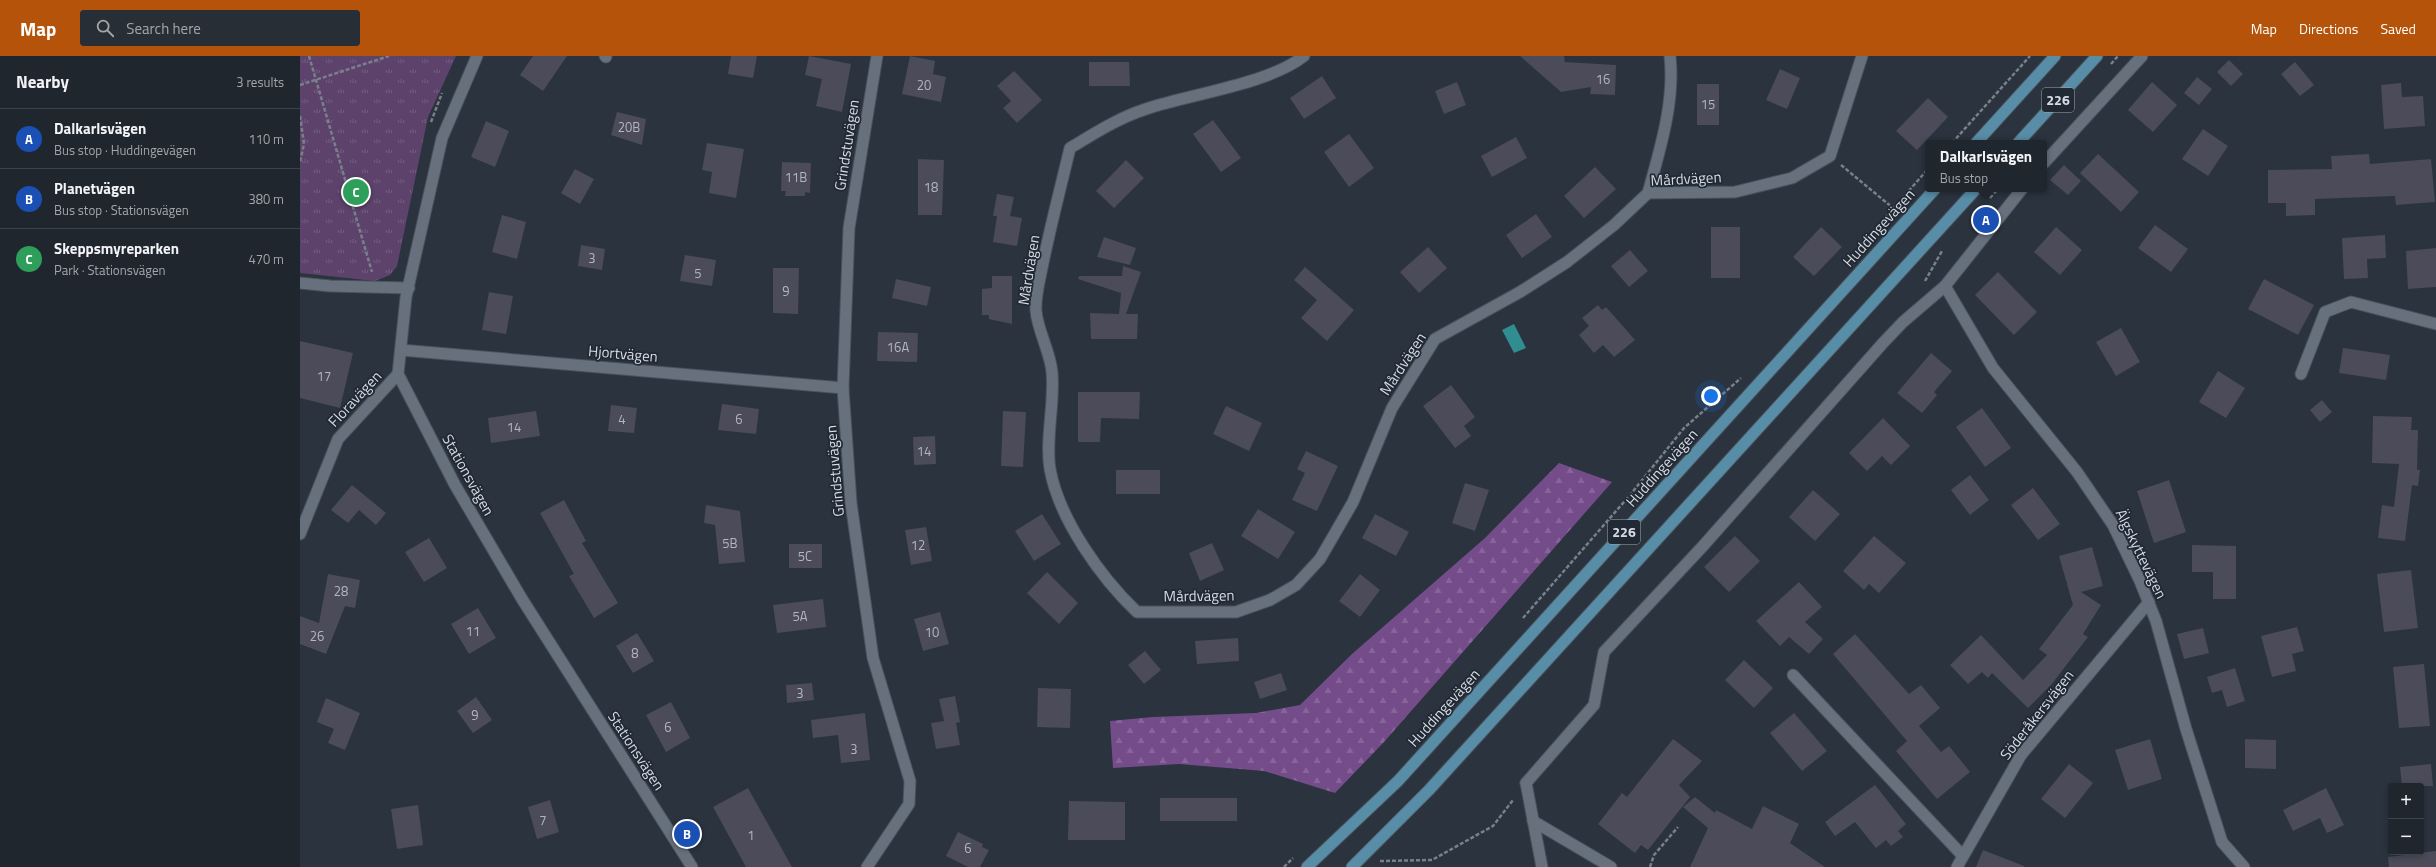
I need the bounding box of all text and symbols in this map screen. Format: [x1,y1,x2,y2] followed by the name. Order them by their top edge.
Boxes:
[80,10,360,46] search box
[20,14,56,43] text: Map
[94,17,116,39] icon: search
[126,17,201,40] text: Search here
[2251,18,2277,39] text: Map
[2299,18,2358,39] text: Directions
[2380,18,2416,39] text: Saved
[16,69,69,95] text: Nearby
[1596,69,1610,89] house number: 16
[236,72,284,92] text: 3 results
[917,75,931,95] house number: 20
[2042,88,2074,112] road number: 226
[1701,94,1715,114] house number: 15
[828,98,865,192] street label: Grindstuvägen
[54,117,146,140] text: Dalkarlsvägen
[618,117,640,137] house number: 20B
[25,129,33,149] text: A
[248,129,284,149] text: 110 m
[54,140,196,160] text: Bus stop · Huddingevägen
[1925,140,2047,192] popup
[1940,145,2032,168] text: Dalkarlsvägen
[1650,165,1722,192] street label: Mårdvägen
[785,167,807,187] house number: 11B
[1940,168,1988,188] text: Bus stop
[54,177,135,200] text: Planetvägen
[343,177,369,207] pin: C
[924,177,938,197] house number: 18
[1837,183,1920,272] street label: Huddingevägen
[25,189,33,209] text: B
[248,189,284,209] text: 380 m
[54,200,189,220] text: Bus stop · Stationsvägen
[1973,205,1999,235] pin: A
[1012,233,1045,307] street label: Mårdvägen
[54,237,179,260] text: Skeppsmyreparken
[588,248,596,268] house number: 3
[25,249,33,269] text: C
[248,249,284,269] text: 470 m
[54,260,166,280] text: Park · Stationsvägen
[694,263,702,283] house number: 5
[782,281,790,301] house number: 9
[1374,328,1432,400] street label: Mårdvägen
[887,337,909,357] house number: 16A
[587,339,659,368] street label: Hjortvägen
[322,365,387,432] street label: Floravägen
[317,366,331,386] house number: 17
[1701,386,1721,406] your location
[618,409,626,429] house number: 4
[735,409,743,429] house number: 6
[507,417,521,437] house number: 14
[1620,423,1703,512] street label: Huddingevägen
[819,424,850,518] street label: Grindstuvägen
[437,430,500,520] street label: Stationsvägen
[917,441,931,461] house number: 14
[2110,505,2173,603] street label: Älgskyttevägen
[1608,520,1640,544] road number: 226
[722,533,738,553] house number: 5B
[911,535,925,555] house number: 12
[798,546,812,566] house number: 5C
[334,581,348,601] house number: 28
[1163,583,1235,608] street label: Mårdvägen
[792,606,808,626] house number: 5A
[466,621,480,641] house number: 11
[925,622,939,642] house number: 10
[310,626,324,646] house number: 26
[631,643,639,663] house number: 8
[1402,663,1485,752] street label: Huddingevägen
[1994,665,2079,765] street label: Söderåkersvägen
[796,683,804,703] house number: 3
[471,705,479,725] house number: 9
[602,707,671,795] street label: Stationsvägen
[664,717,672,737] house number: 6
[850,739,858,759] house number: 3
[2388,783,2424,855] map controls
[2388,783,2424,819] button: +
[539,810,547,830] house number: 7
[674,819,700,849] pin: B
[2388,819,2424,855] button: −
[747,825,755,845] house number: 1
[964,838,972,858] house number: 6

